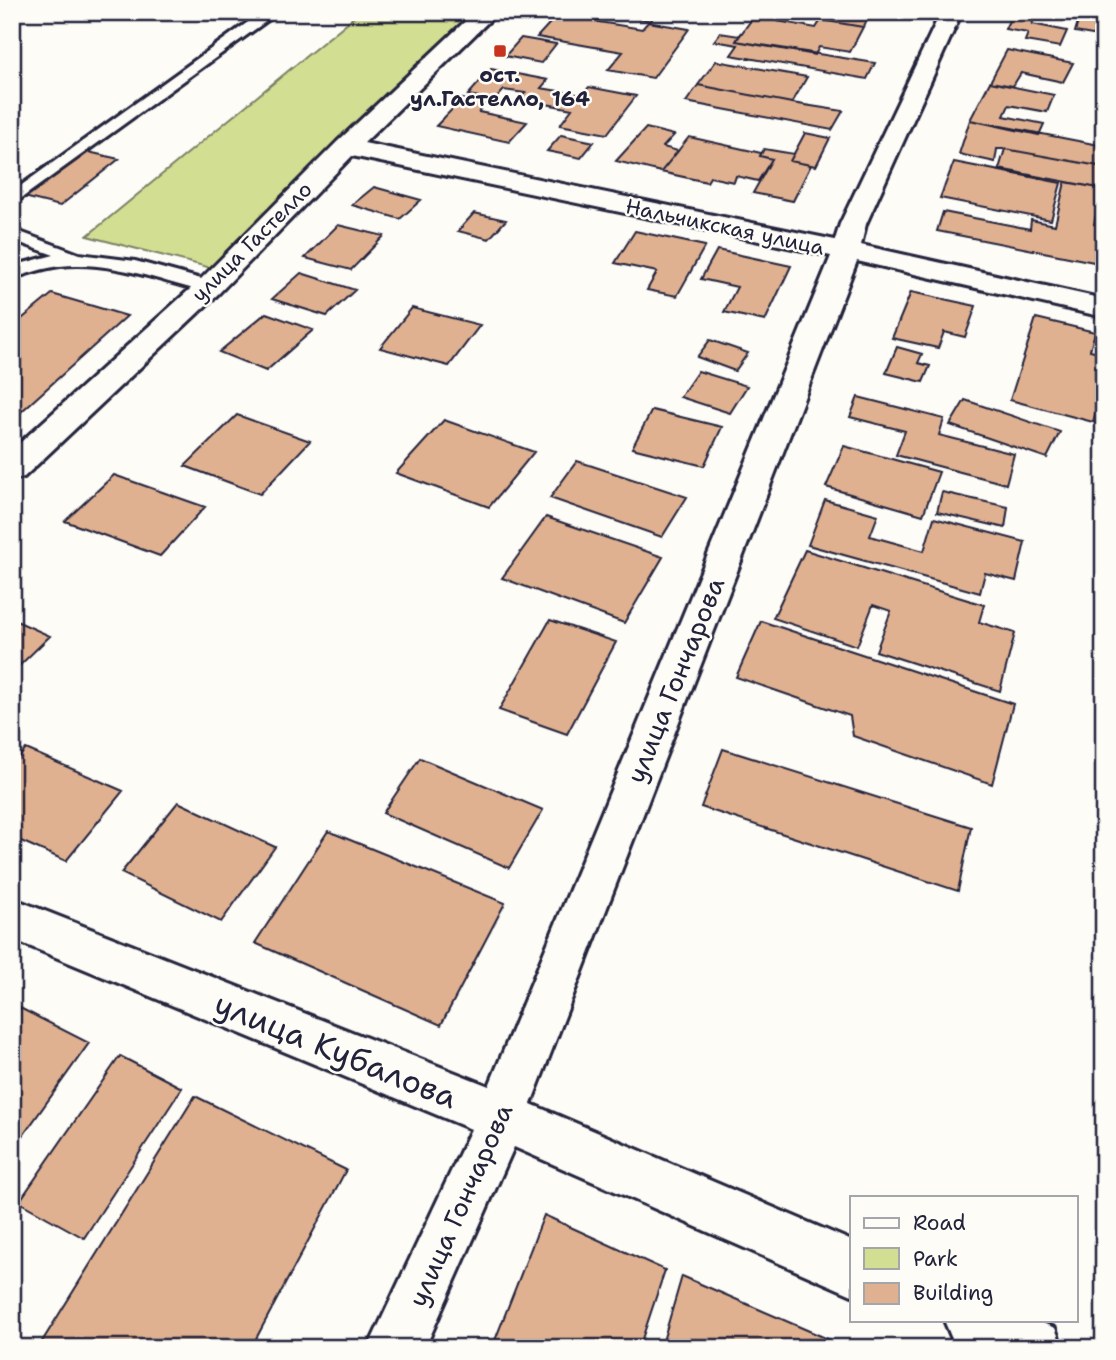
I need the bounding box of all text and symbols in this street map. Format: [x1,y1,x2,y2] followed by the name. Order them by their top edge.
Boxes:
[492,43,508,59] marker: ост. ул.Гастелло, 164
[410,61,590,113] place label: ост. ул.Гастелло, 164
[186,176,318,308] street label: улица Гастелло
[623,192,827,262] street label: Нальчикская улица
[618,572,732,788] street label: улица Гончарова
[208,982,464,1118] street label: улица Кубалова
[400,1098,520,1312] street label: улица Гончарова
[850,1196,1078,1322] legend
[913,1209,966,1237] text: Road
[913,1245,958,1273] text: Park
[913,1279,993,1307] text: Building

